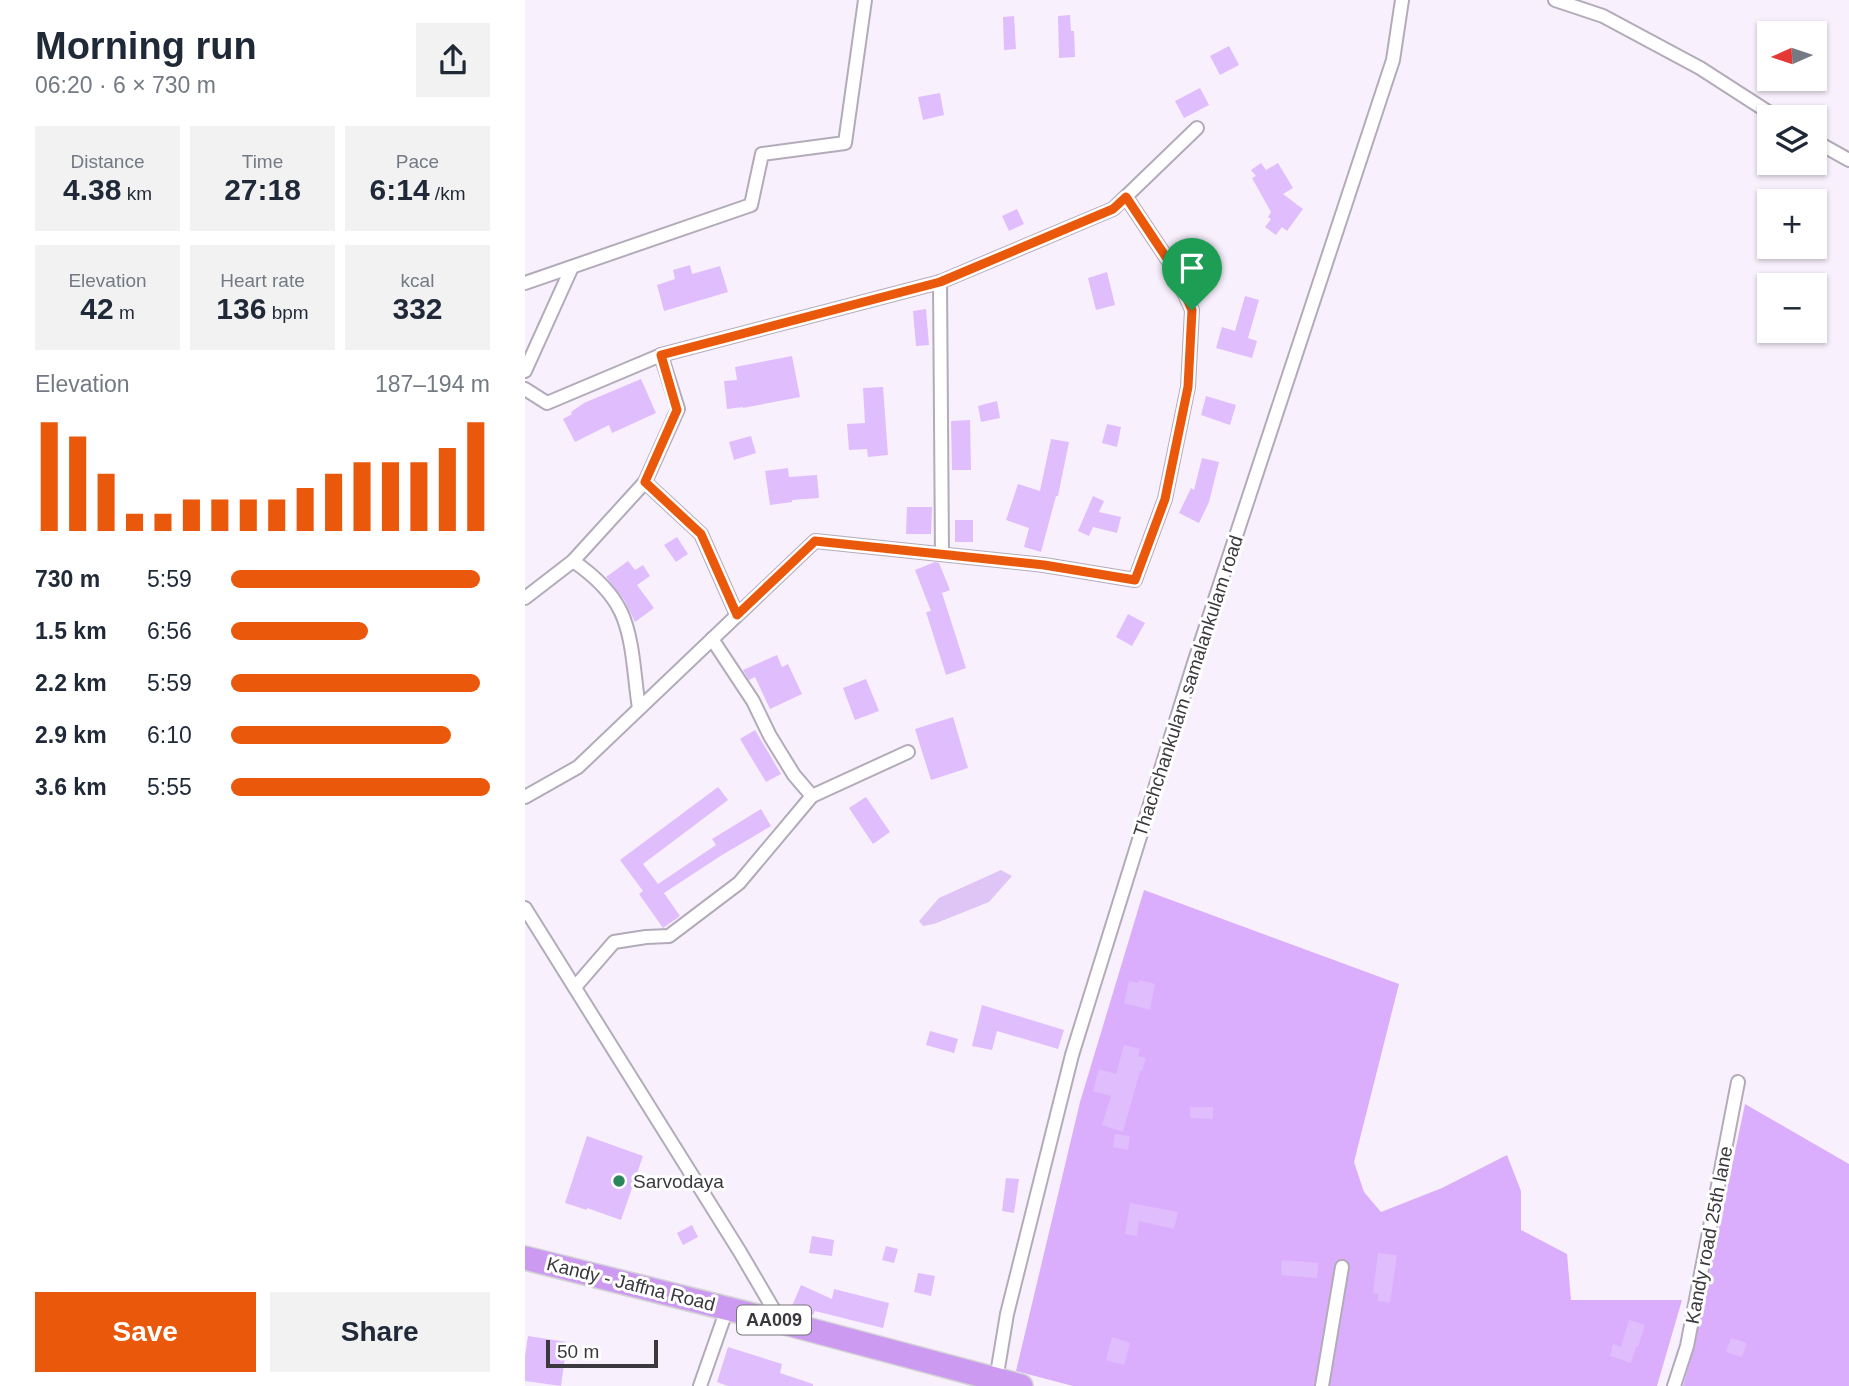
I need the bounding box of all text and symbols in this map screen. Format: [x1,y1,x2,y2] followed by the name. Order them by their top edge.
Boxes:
[1757,21,1827,91] north arrow
[1757,21,1827,343] map controls
[416,23,490,97] button: share
[35,25,257,67] text: Morning run
[35,72,216,98] text: 06:20 · 6 × 730 m
[1757,105,1827,175] button: layers
[71,151,144,172] text: Distance
[242,151,283,172] text: Time
[396,151,439,172] text: Pace
[63,173,121,206] text: 4.38
[224,173,301,206] text: 27:18
[370,173,430,206] text: 6:14
[121,183,152,204] text: km
[430,183,465,204] text: /km
[1757,189,1827,259] button: +
[1162,238,1222,310] pin
[1173,249,1211,287] icon: arrive
[68,270,147,291] text: Elevation
[220,270,305,291] text: Heart rate
[401,270,434,291] text: kcal
[1757,273,1827,343] button: −
[80,292,114,325] text: 42
[216,292,266,325] text: 136
[392,292,443,325] text: 332
[114,302,135,323] text: m
[266,302,309,323] text: bpm
[35,371,130,397] text: Elevation
[375,371,490,397] text: 187–194 m
[1129,533,1247,839] street label: Thachchankulam samalankulam road
[35,566,100,592] text: 730 m
[147,566,192,592] text: 5:59
[35,618,107,644] text: 1.5 km
[147,618,192,644] text: 6:56
[35,670,107,696] text: 2.2 km
[147,670,192,696] text: 5:59
[35,722,107,748] text: 2.9 km
[147,722,192,748] text: 6:10
[35,774,107,800] text: 3.6 km
[147,774,192,800] text: 5:55
[1681,1144,1737,1326] street label: Kandy road 25th lane
[633,1171,724,1192] place label: Sarvodaya
[611,1173,627,1189] marker: Sarvodaya
[545,1253,717,1315] street label: Kandy - Jaffna Road
[35,1292,256,1372] button: Save
[270,1292,490,1372] button: Share
[737,1306,811,1335] road number: AA009
[546,1337,658,1369] scale bar
[557,1341,599,1362] text: 50 m

